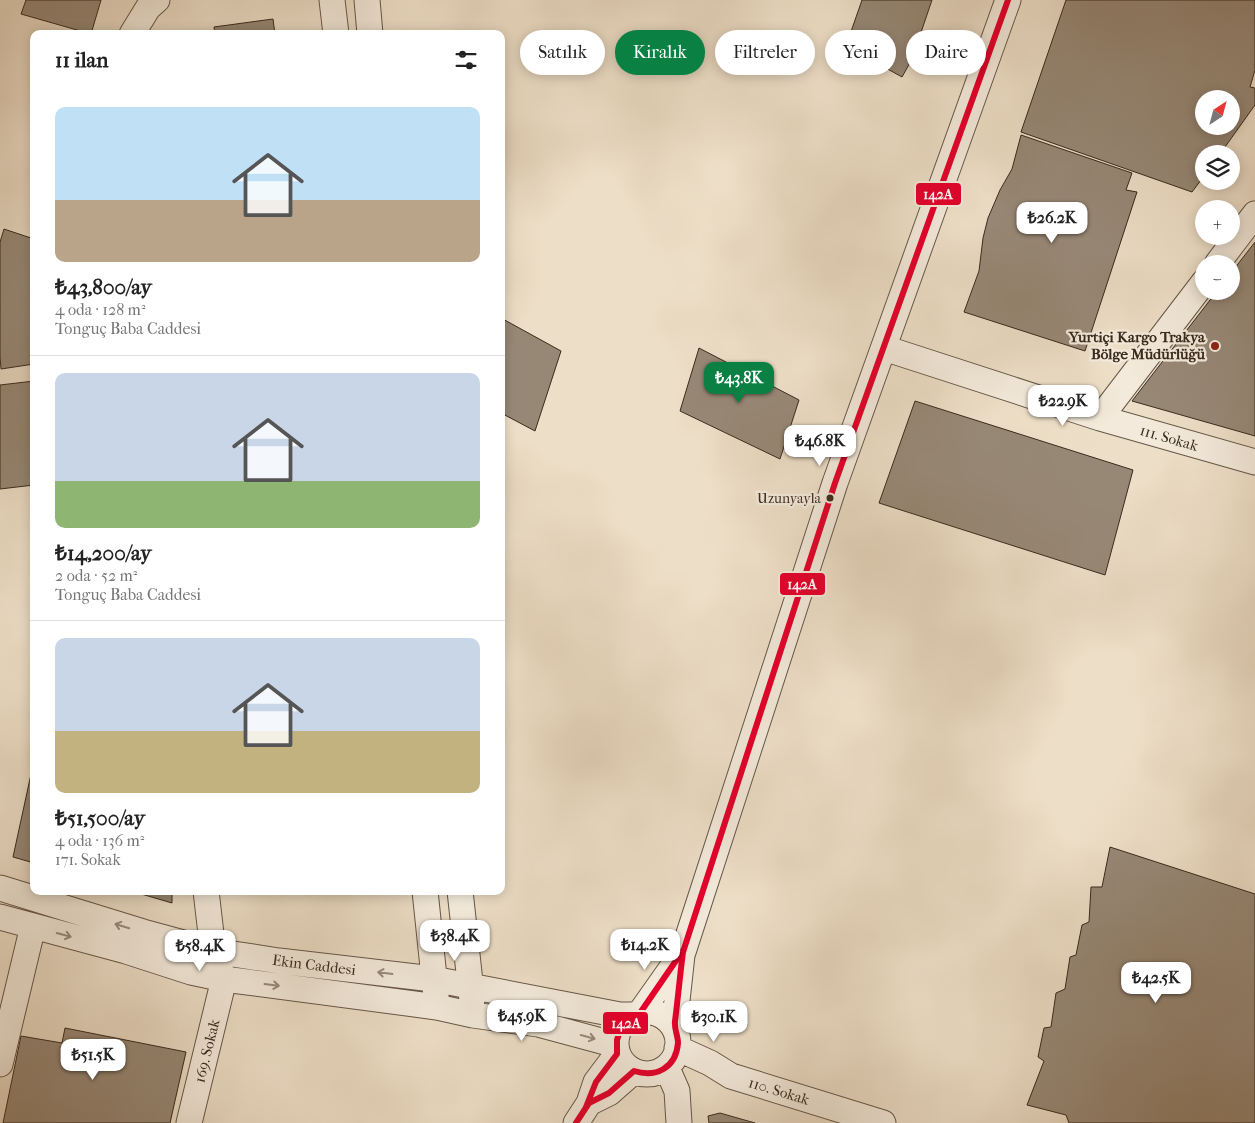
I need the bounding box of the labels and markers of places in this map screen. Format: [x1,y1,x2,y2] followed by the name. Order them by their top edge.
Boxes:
[1011,202,1093,244] pin: ₺26.2K
[1068,328,1206,363] place label: Yurtiçi Kargo Trakya Bölge Müdürlüğü
[1209,340,1221,352] marker: Yurtiçi Kargo Trakya Bölge Müdürlüğü
[698,362,780,404] pin: ₺43.8K
[1022,384,1104,427] pin: ₺22.9K
[779,424,861,467] pin: ₺46.8K
[757,490,822,507] place label: Uzunyayla
[825,493,835,503] marker: Uzunyayla
[414,920,496,962] pin: ₺38.4K
[604,928,686,971] pin: ₺14.2K
[159,930,241,972] pin: ₺58.4K
[1115,962,1197,1004] pin: ₺42.5K
[481,1000,563,1042] pin: ₺45.9K
[673,1000,755,1043] pin: ₺30.1K
[52,1038,134,1081] pin: ₺51.5K

